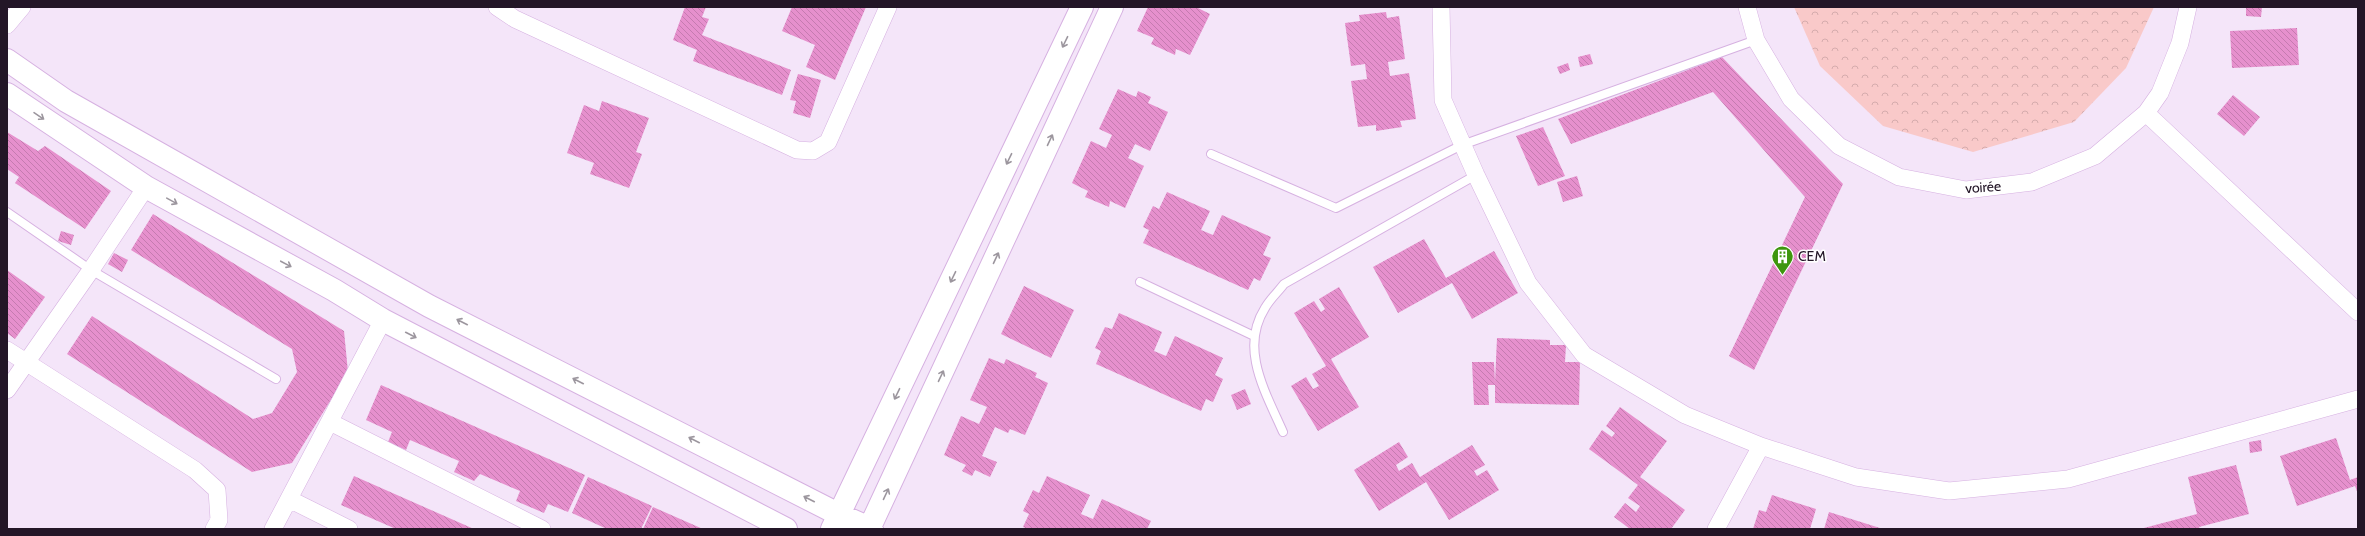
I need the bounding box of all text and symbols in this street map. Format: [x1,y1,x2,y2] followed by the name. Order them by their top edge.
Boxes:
[1061,36,1068,48] one-way arrow
[34,112,45,120] one-way arrow
[1047,134,1054,146] one-way arrow
[1005,153,1012,165] one-way arrow
[1964,177,2002,197] street label: voirée
[166,198,178,206] one-way arrow
[1770,243,1796,276] building icon: CEM
[1798,247,1826,265] place label: CEM
[992,252,1000,264] one-way arrow
[280,261,292,269] one-way arrow
[949,270,956,282] one-way arrow
[456,318,468,325] one-way arrow
[405,332,417,339] one-way arrow
[938,370,945,382] one-way arrow
[572,376,584,384] one-way arrow
[893,388,900,400] one-way arrow
[688,436,700,443] one-way arrow
[883,488,890,500] one-way arrow
[804,495,816,502] one-way arrow

